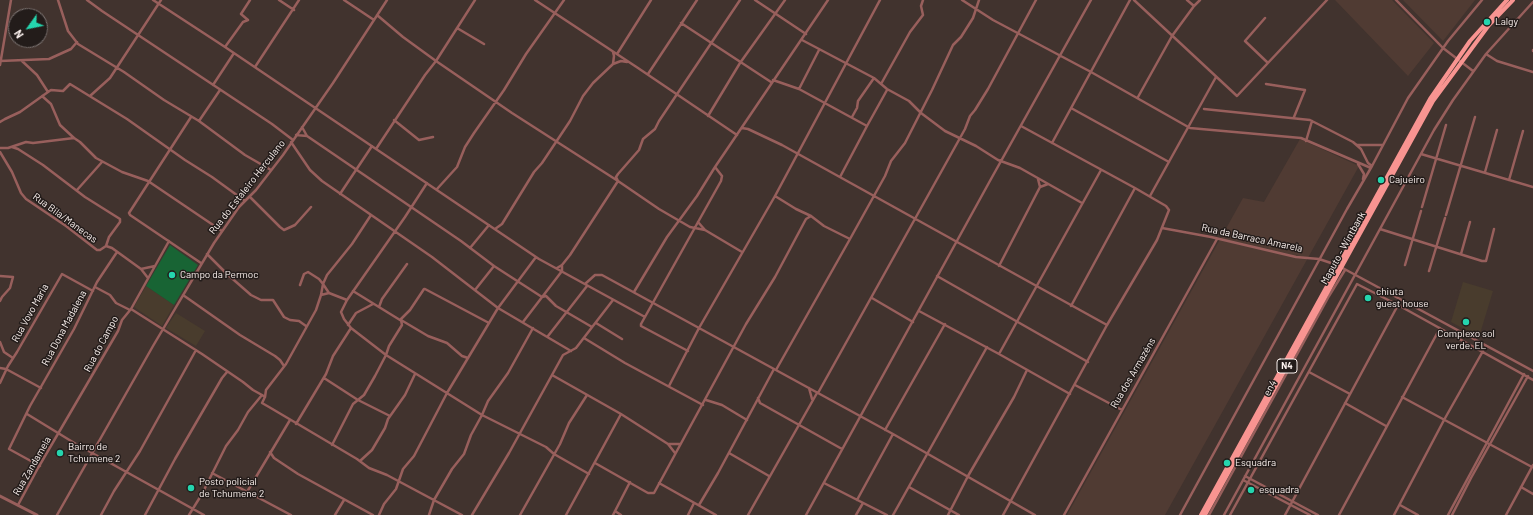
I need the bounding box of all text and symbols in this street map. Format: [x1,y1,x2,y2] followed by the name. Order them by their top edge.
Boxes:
[8,8,48,48] north arrow
[1495,16,1518,28] place label: Lalgy
[1482,17,1492,27] marker: Lalgy
[11,28,26,41] text: N
[206,137,288,237] street label: Rua do Estaleiro Herculano
[1389,174,1425,186] place label: Cajueiro
[1376,175,1386,185] marker: Cajueiro
[30,191,100,245] street label: Rua Bila/Manecas
[1318,210,1368,286] street label: Maputo - Wintbank
[1200,221,1304,255] street label: Rua da Barraca Amarela
[180,269,258,281] place label: Campo da Permoc
[167,270,177,280] marker: Campo da Permoc
[9,282,51,344] street label: Rua Vovo Maria
[1376,286,1429,310] place label: chiuta guest house
[39,288,89,368] street label: Rua Dona Madalena
[1363,293,1373,303] marker: chiuta guest house
[81,314,121,374] street label: Rua do Campo
[1461,317,1471,327] marker: Complexo sol verde. EL
[1437,328,1495,352] place label: Complexo sol verde. EL
[1108,336,1158,410] street label: Rua dos Armazéns
[1277,359,1297,373] road number: N4
[1261,378,1279,398] street label: en4
[10,434,54,498] street label: Rua Zandamela
[68,441,120,464] place label: Bairro de Tchumene 2
[55,448,65,458] marker: Bairro de Tchumene 2
[1235,457,1276,469] place label: Esquadra
[1222,458,1232,468] marker: Esquadra
[199,476,264,500] place label: Posto policial de Tchumene 2
[186,483,196,493] marker: Posto policial de Tchumene 2
[1259,484,1299,496] place label: esquadra
[1246,485,1256,495] marker: esquadra

